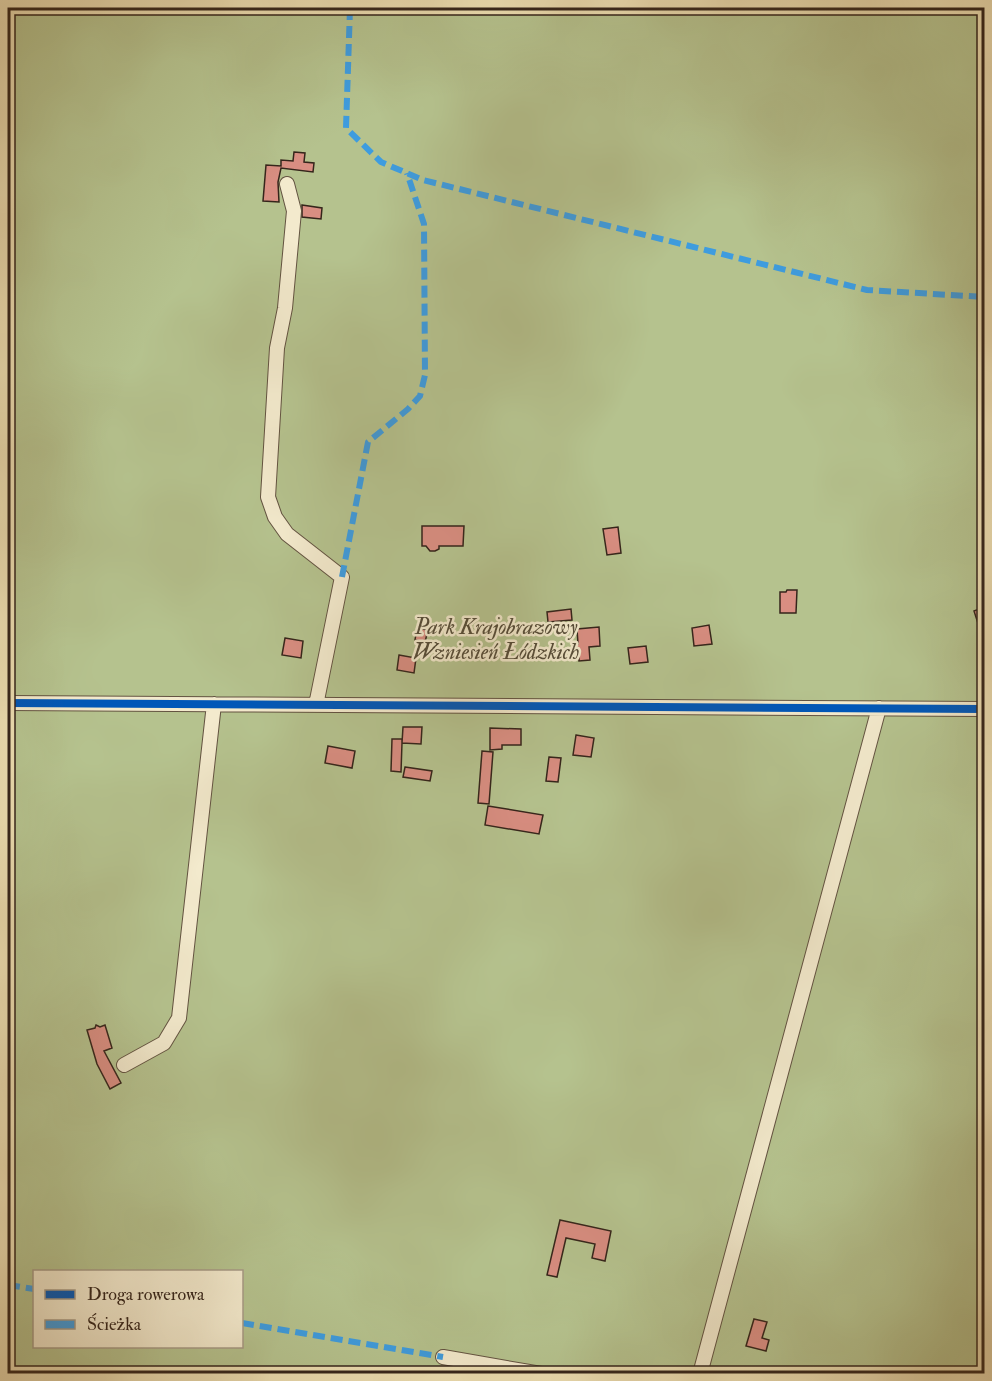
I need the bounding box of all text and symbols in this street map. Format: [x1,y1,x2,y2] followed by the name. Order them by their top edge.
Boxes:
[413,613,580,666] park label: Park Krajobrazowy Wzniesień Łódzkich
[33,1270,243,1348] legend
[87,1283,205,1306] text: Droga rowerowa
[87,1313,142,1336] text: Ścieżka

